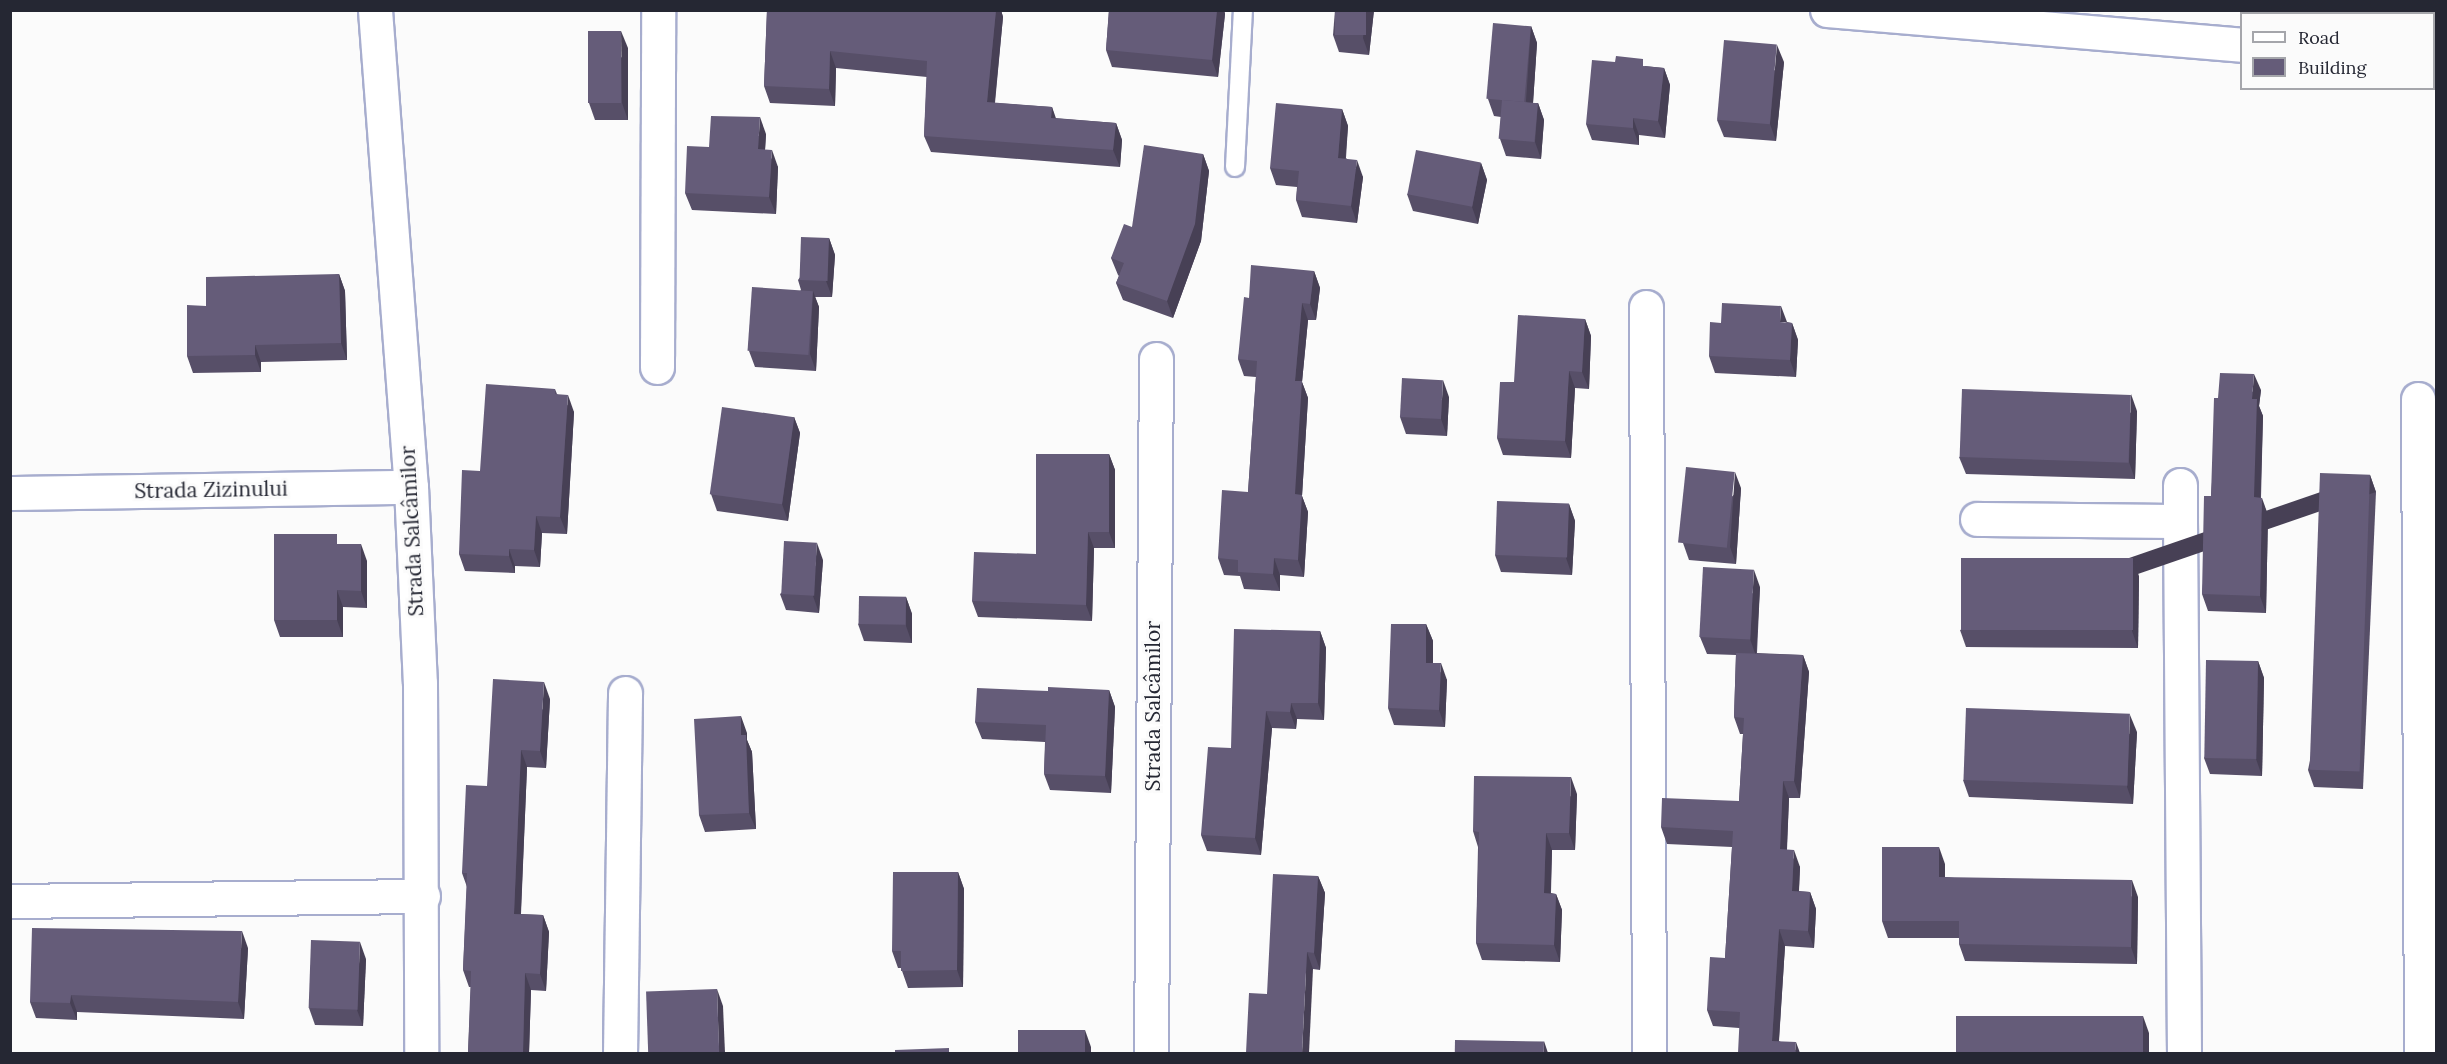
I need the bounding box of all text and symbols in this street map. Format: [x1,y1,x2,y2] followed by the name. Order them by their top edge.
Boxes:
[2240,12,2435,90] legend
[2298,26,2340,49] text: Road
[2298,56,2366,79] text: Building
[395,445,429,617] street label: Strada Salcâmilor
[134,476,288,504] street label: Strada Zizinului
[1140,621,1166,791] street label: Strada Salcâmilor

